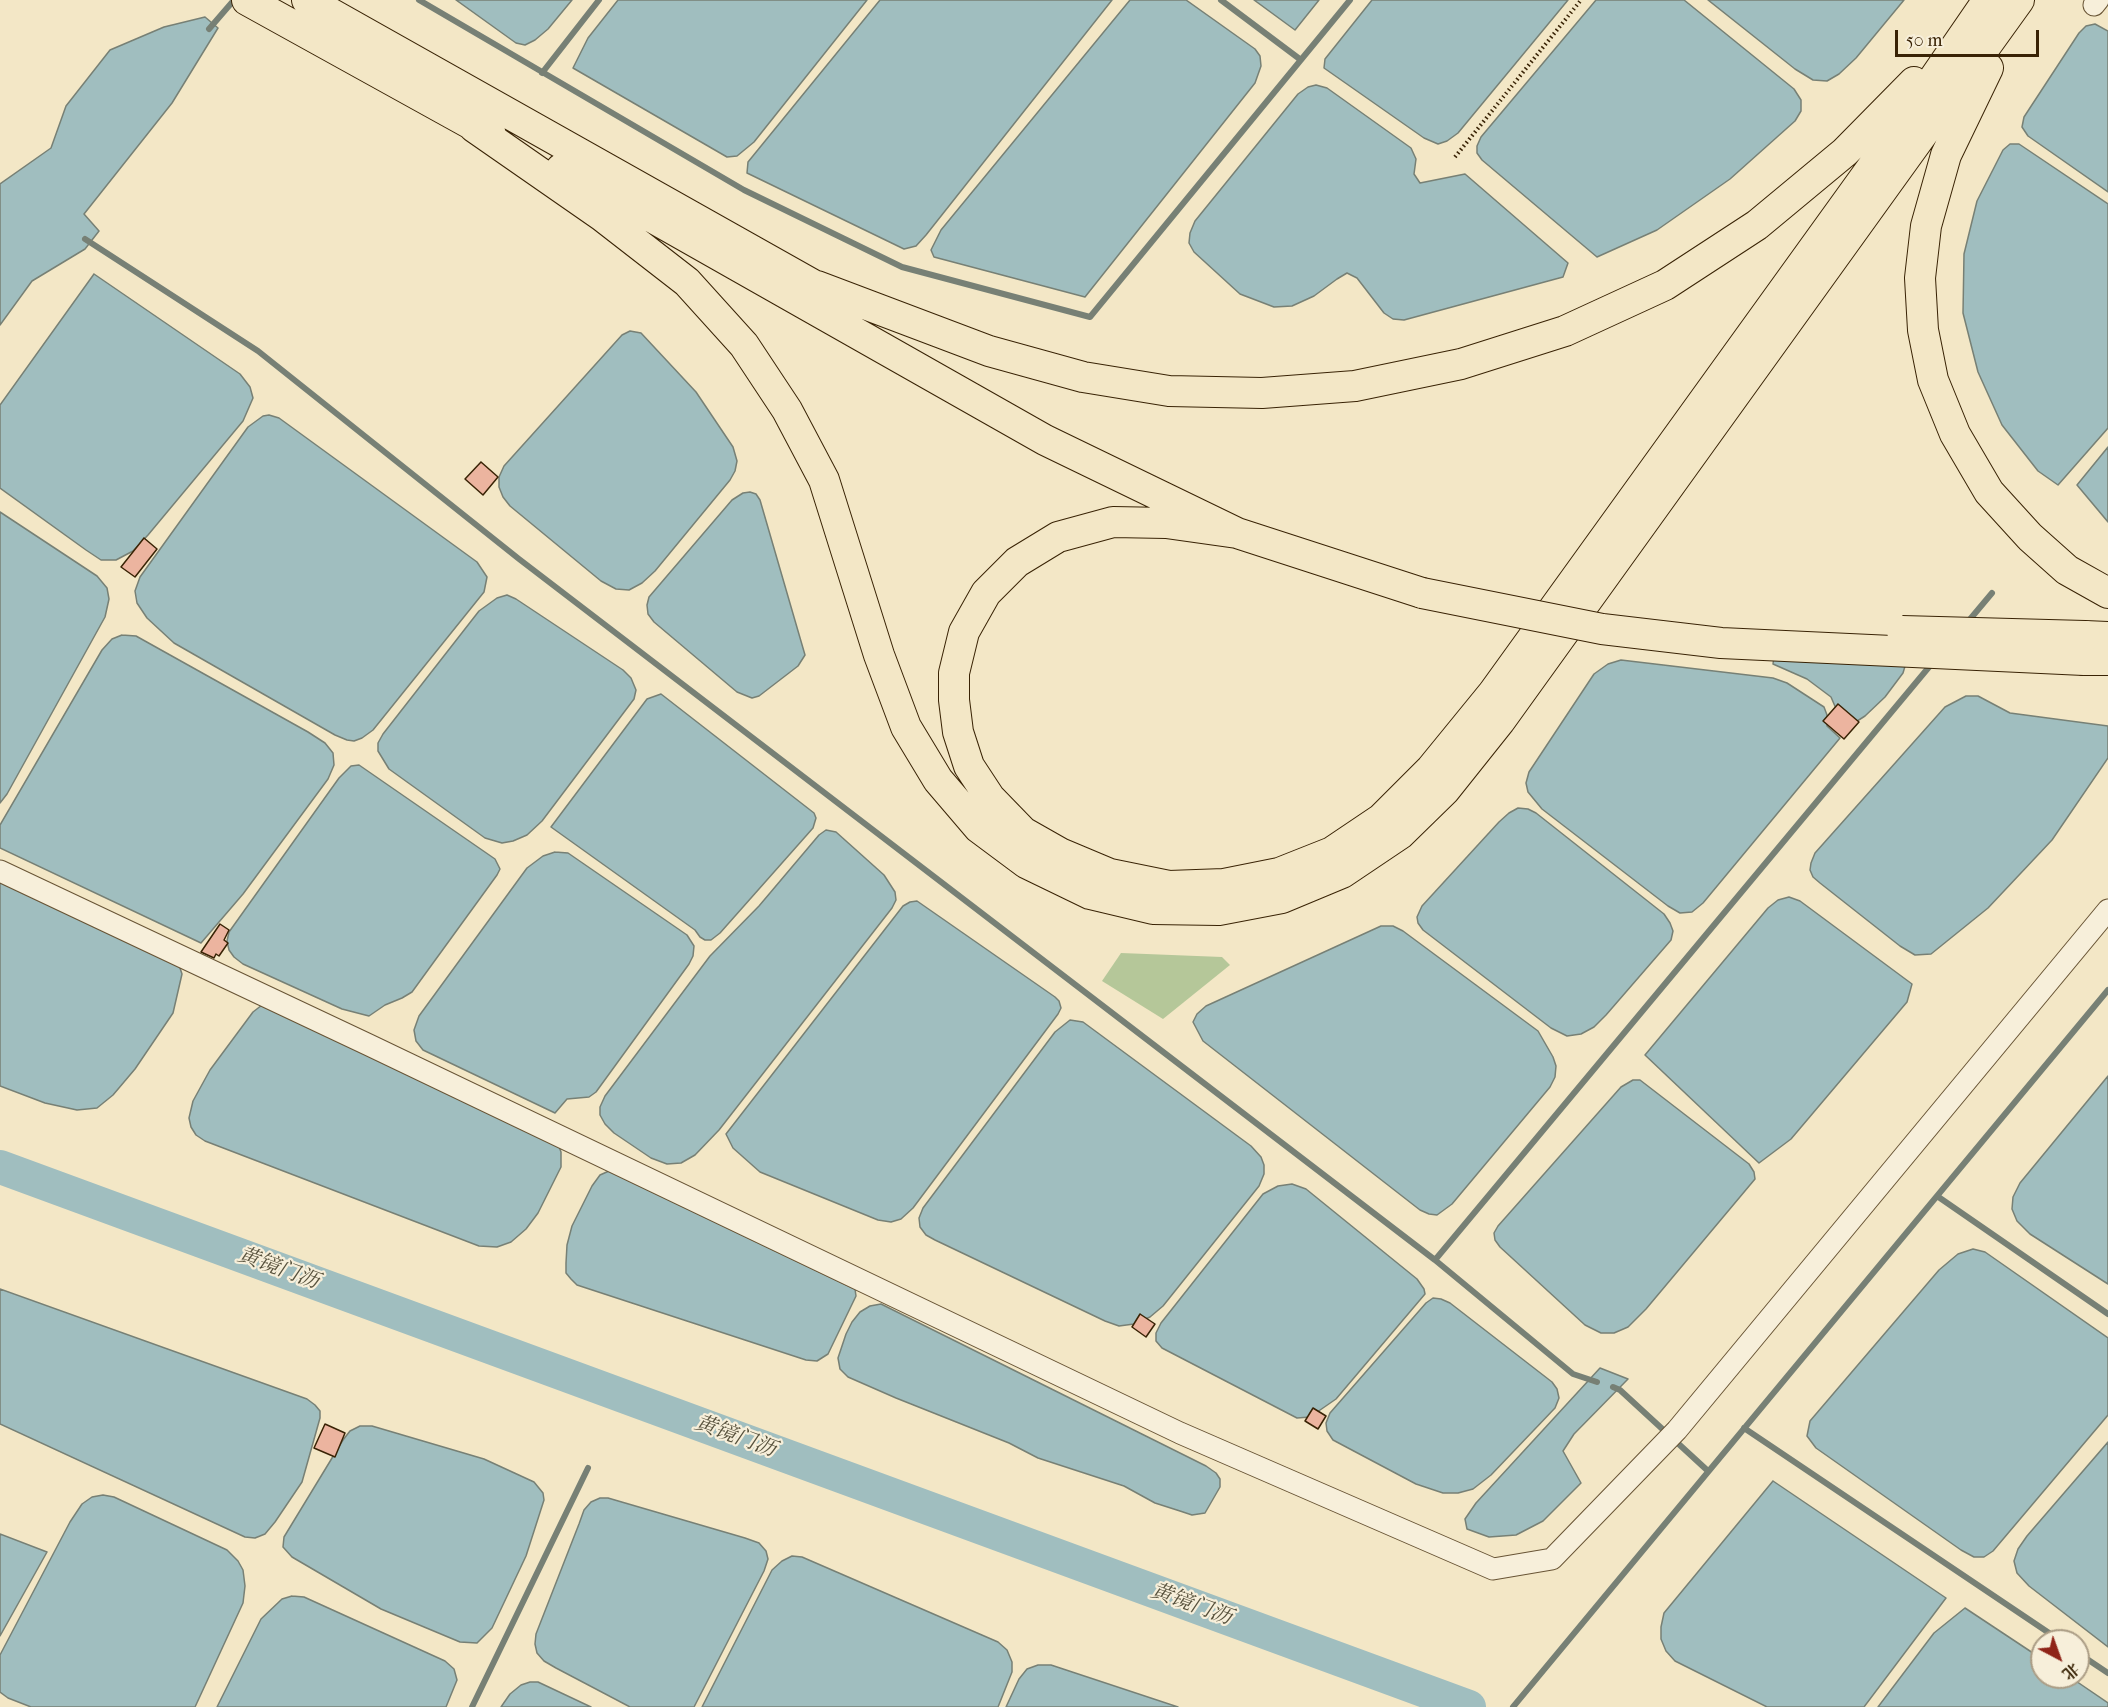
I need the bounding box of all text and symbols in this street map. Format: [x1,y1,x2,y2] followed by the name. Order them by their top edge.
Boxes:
[1898,18,2042,56] scale bar
[1906,30,1942,51] text: 50 m
[234,1243,322,1295] water label: 黄镜门沥
[691,1411,779,1463] water label: 黄镜门沥
[1147,1579,1235,1631] water label: 黄镜门沥
[2030,1629,2090,1689] north arrow
[2059,1659,2083,1684] text: 北

